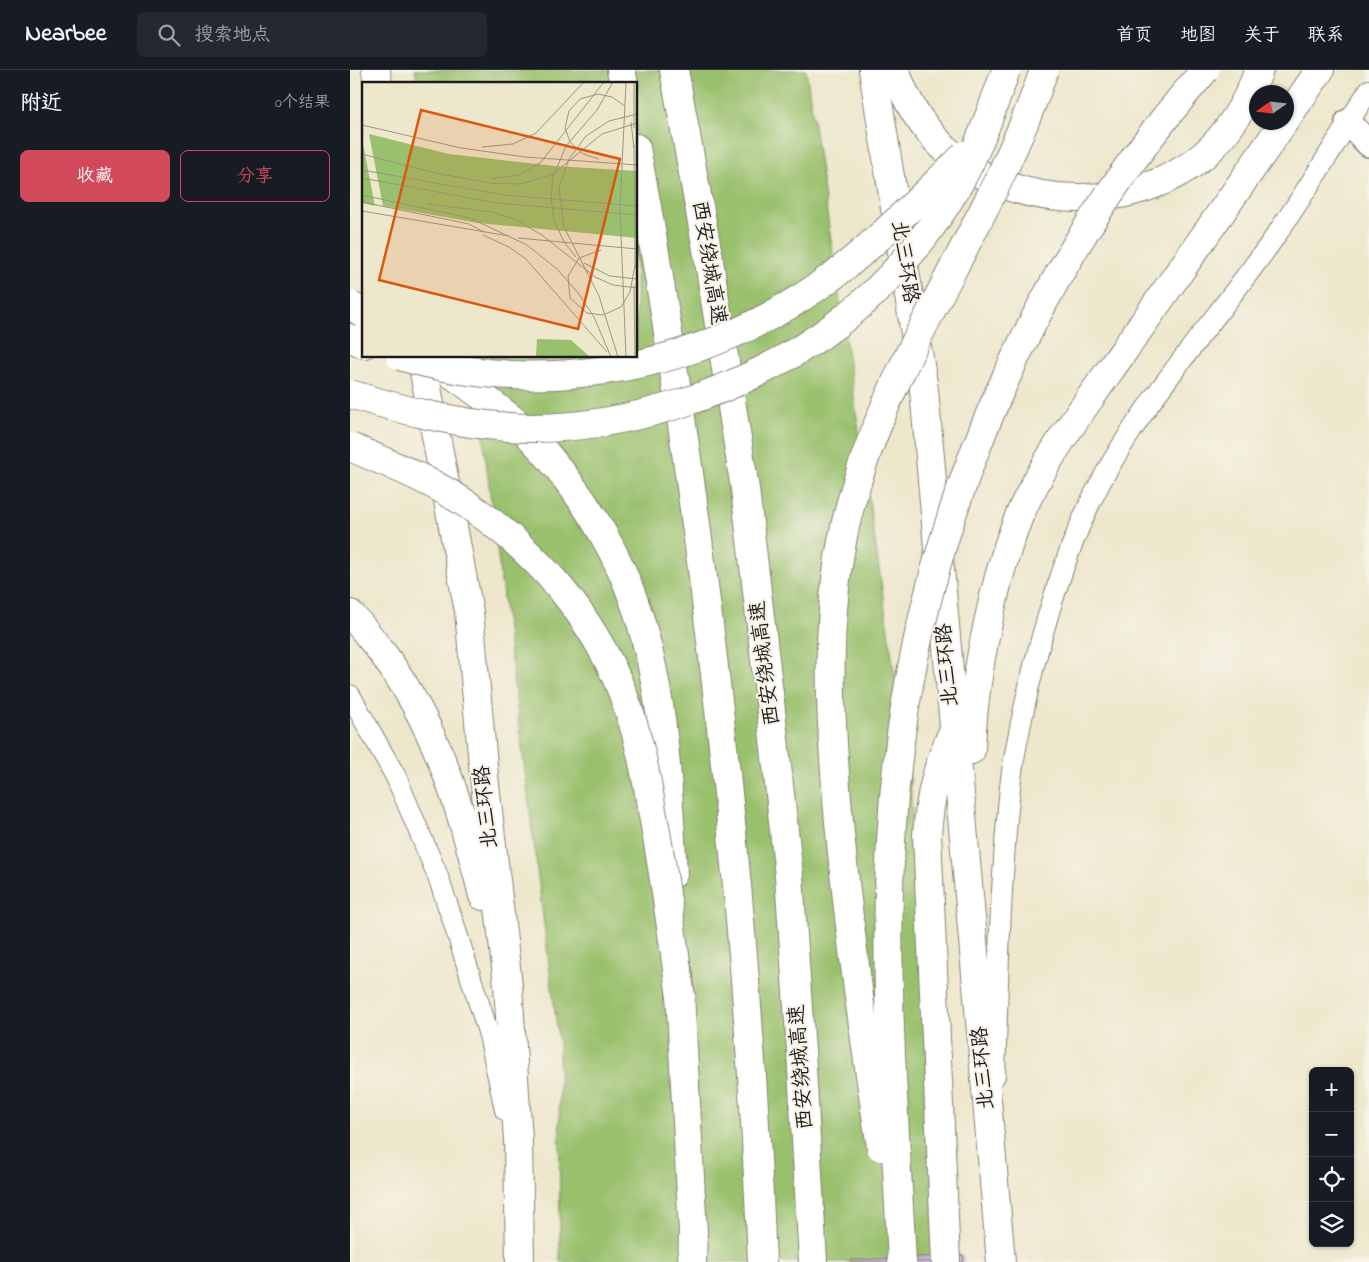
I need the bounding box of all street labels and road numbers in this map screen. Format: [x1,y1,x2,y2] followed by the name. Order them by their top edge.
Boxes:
[683,198,733,328] street label: 西安绕城高速
[883,218,925,306] street label: 北三环路
[743,599,789,727] street label: 西安绕城高速
[929,622,967,708] street label: 北三环路
[468,764,506,850] street label: 北三环路
[783,1003,821,1131] street label: 西安绕城高速
[965,1025,1003,1111] street label: 北三环路

